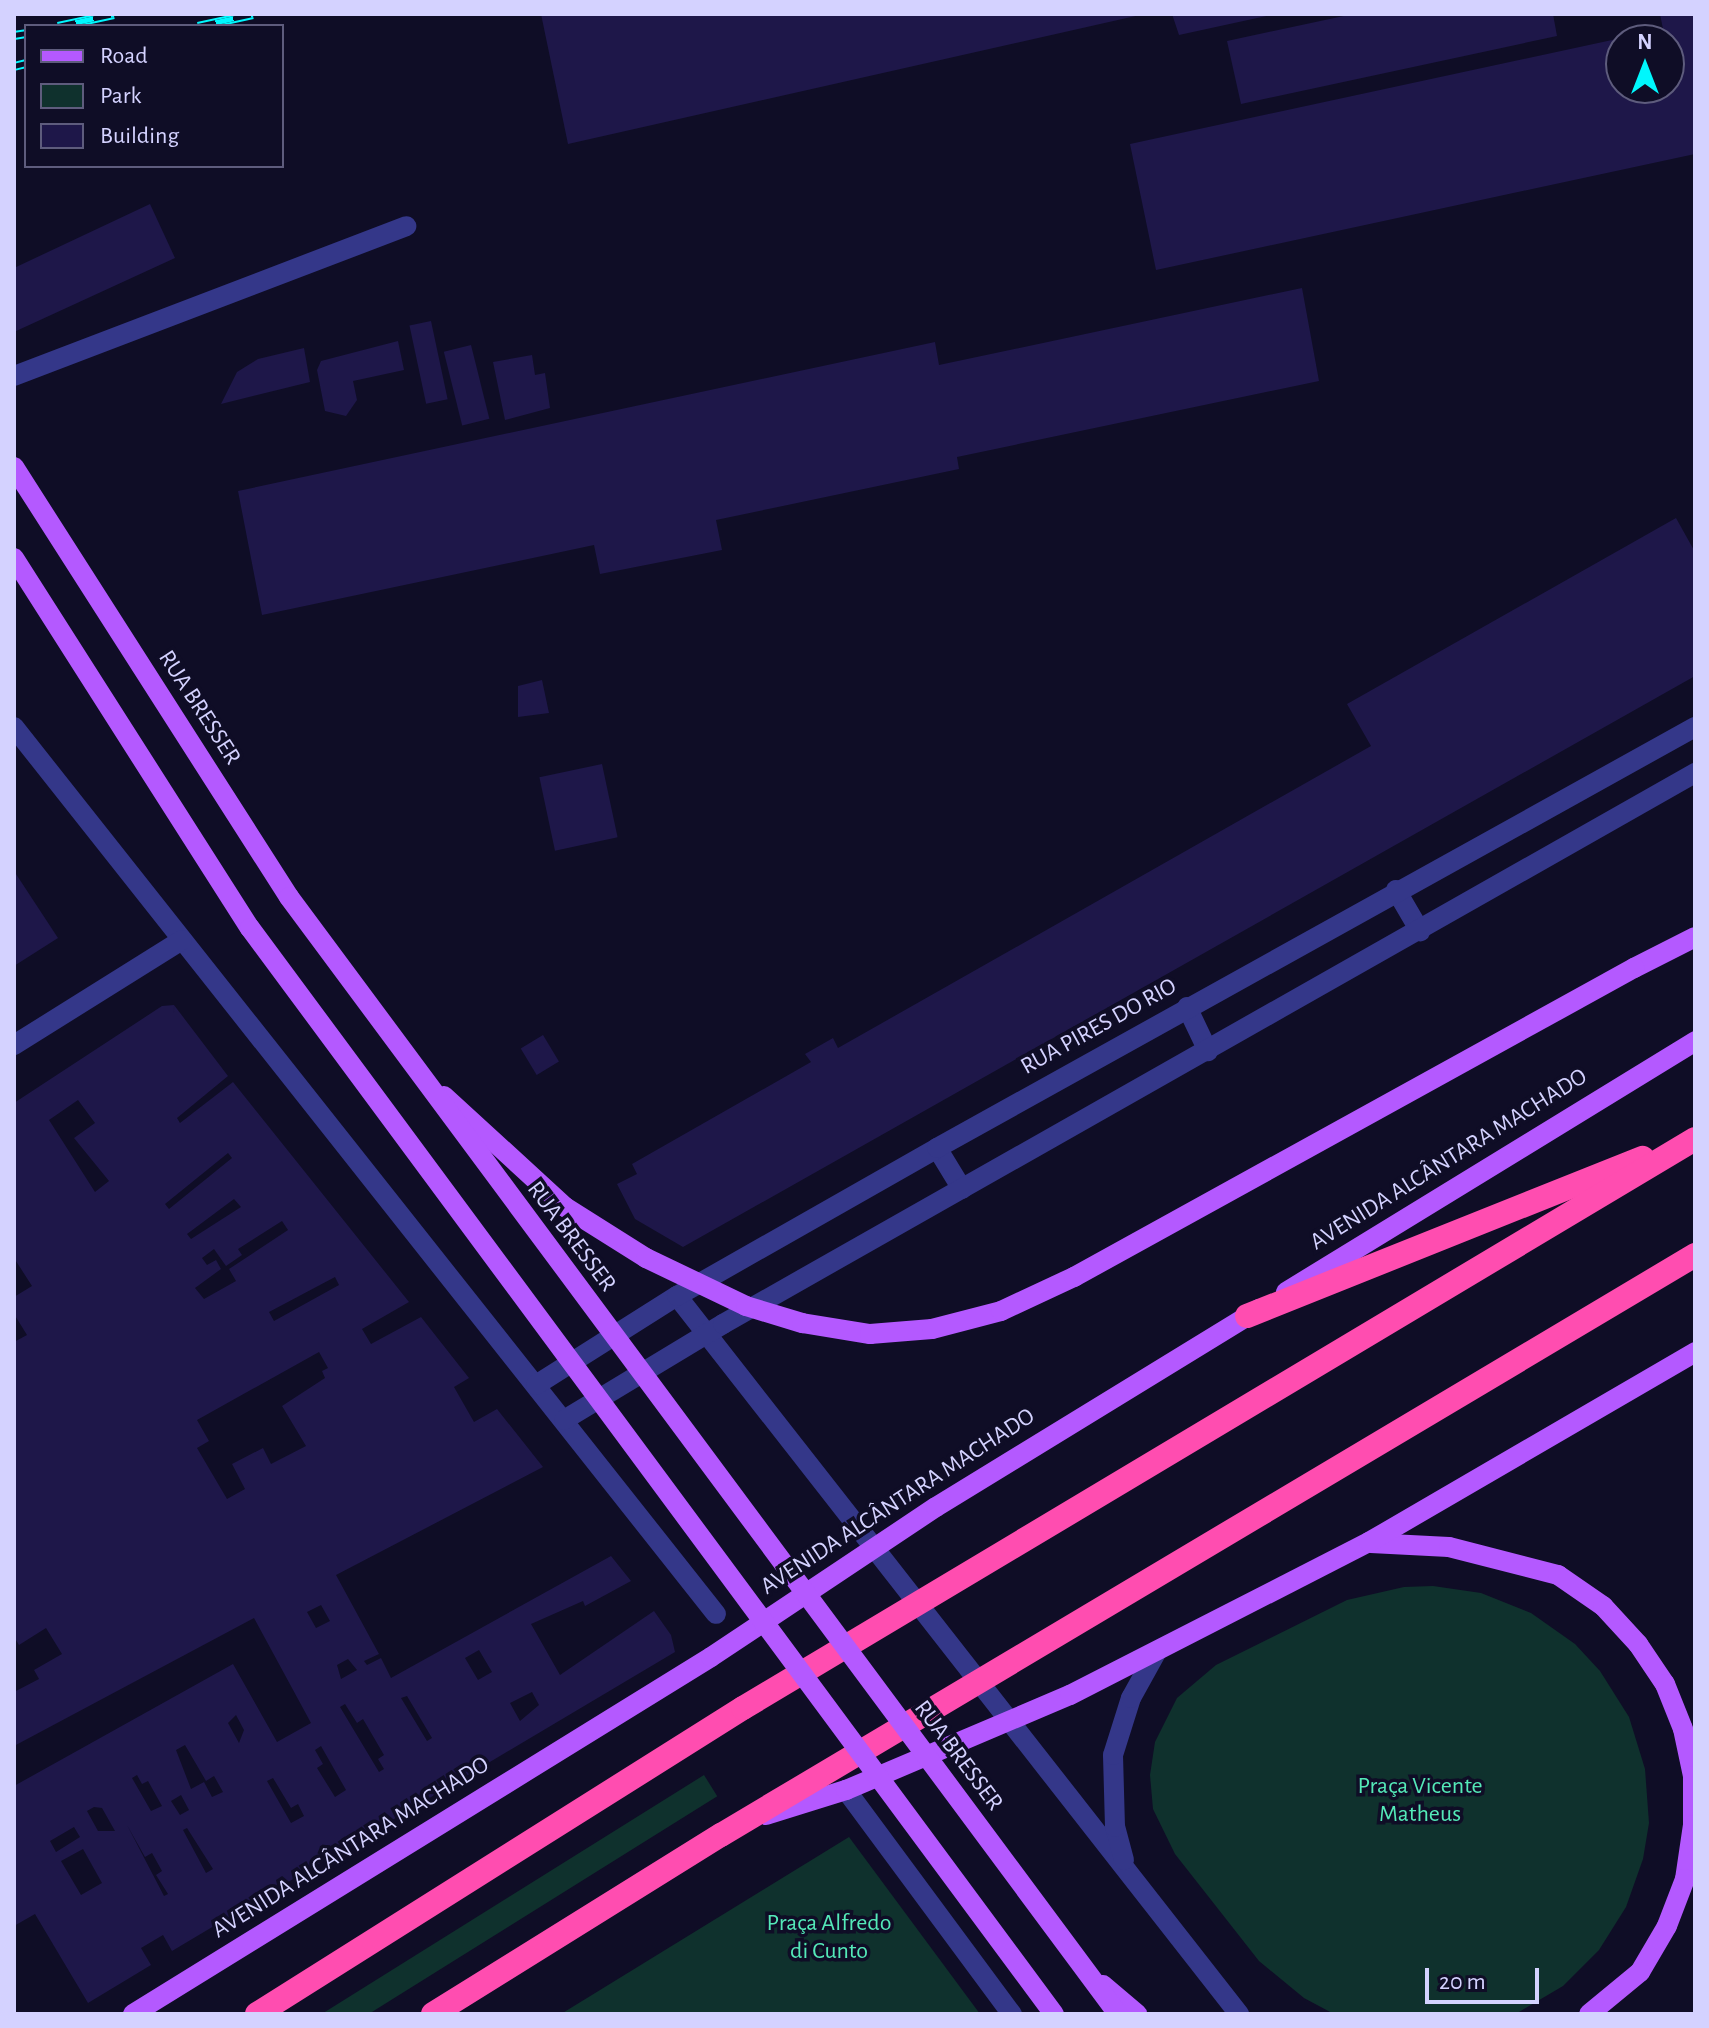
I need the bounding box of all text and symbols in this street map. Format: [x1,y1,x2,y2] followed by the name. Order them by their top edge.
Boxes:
[24,24,284,168] legend
[1605,24,1685,104] north arrow
[1637,31,1653,53] text: N
[100,44,148,68] text: Road
[100,84,141,108] text: Park
[100,124,179,148] text: Building
[151,645,247,771] street label: RUA BRESSER
[1016,972,1182,1082] street label: RUA PIRES DO RIO
[1305,1063,1593,1257] street label: AVENIDA ALCÂNTARA MACHADO
[520,1176,622,1298] street label: RUA BRESSER
[755,1402,1041,1602] street label: AVENIDA ALCÂNTARA MACHADO
[907,1695,1009,1817] street label: RUA BRESSER
[207,1751,495,1945] street label: AVENIDA ALCÂNTARA MACHADO
[1357,1773,1483,1829] park label: Praça Vicente Matheus
[767,1910,891,1966] park label: Praça Alfredo di Cunto
[1429,1952,1543,2002] scale bar
[1439,1970,1486,1994] text: 20 m

